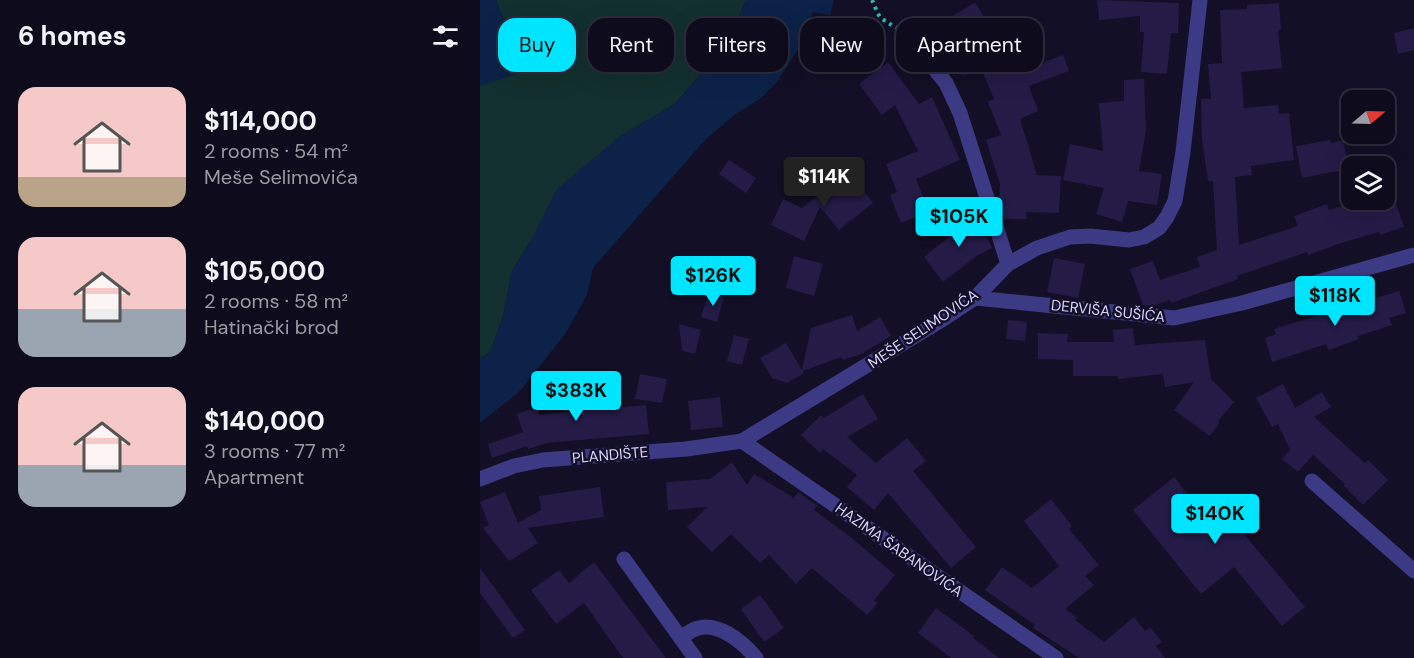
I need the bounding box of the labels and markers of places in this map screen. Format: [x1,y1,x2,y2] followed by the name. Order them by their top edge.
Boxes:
[782,157,866,208] pin: $114K
[917,197,1001,248] pin: $105K
[671,256,755,307] pin: $126K
[1293,276,1377,327] pin: $118K
[534,371,618,422] pin: $383K
[1173,494,1257,545] pin: $140K

